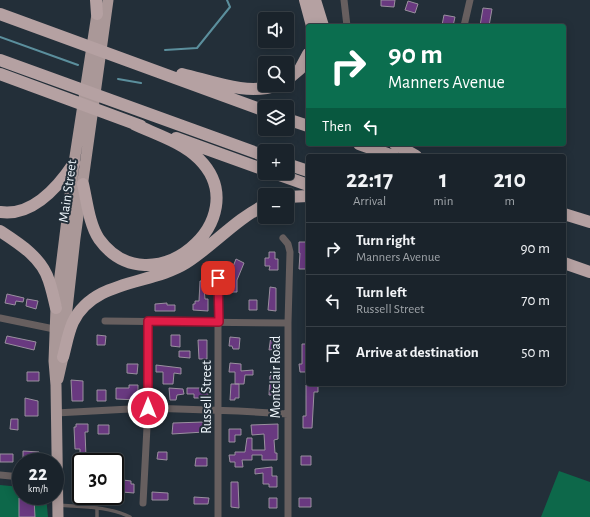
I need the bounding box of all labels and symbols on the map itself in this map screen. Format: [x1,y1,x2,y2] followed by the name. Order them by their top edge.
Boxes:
[57,158,79,223] street label: Main Street
[201,261,235,295] pin
[269,336,283,418] street label: Montclair Road
[200,360,214,434] street label: Russell Street
[127,387,169,429] position arrow
[72,453,124,505] speed limit sign: 30

